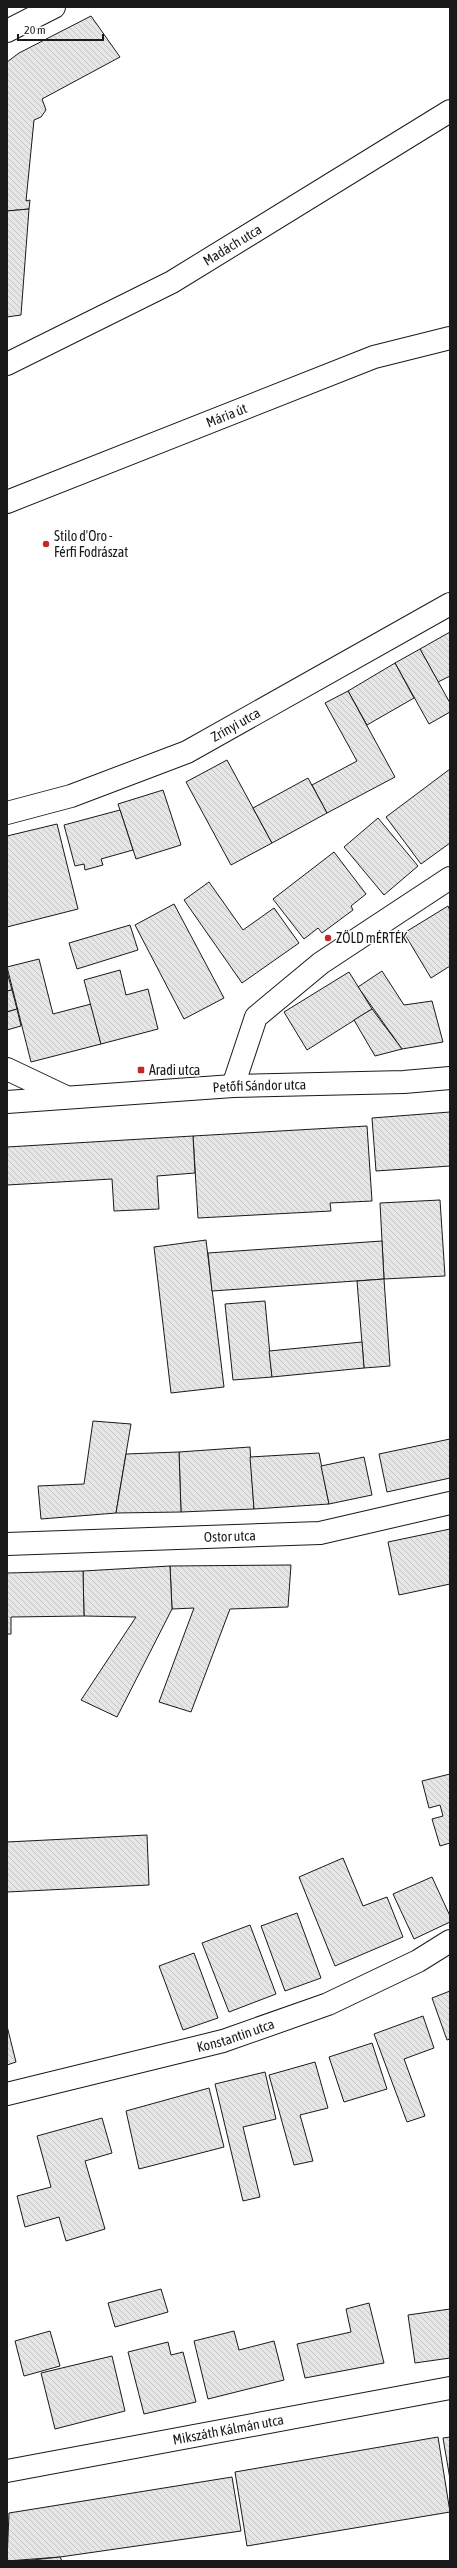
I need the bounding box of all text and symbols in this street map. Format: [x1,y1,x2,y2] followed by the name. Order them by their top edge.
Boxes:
[18,16,103,42] scale bar
[24,23,46,37] text: 20 m
[200,221,264,269] street label: Madách utca
[204,400,249,431] street label: Mária út
[54,528,128,560] place label: Stilo d'Oro - Férfi Fodrászat
[41,539,51,549] marker: Stilo d'Oro - Férfi Fodrászat
[208,705,263,745] street label: Zrínyi utca
[336,930,408,946] place label: ZÖLD mÉRTÉK
[323,933,333,943] marker: ZÖLD mÉRTÉK
[149,1062,200,1078] place label: Aradi utca
[136,1065,146,1075] marker: Aradi utca
[212,1076,306,1095] street label: Petőfi Sándor utca
[204,1527,256,1545] street label: Ostor utca
[195,2016,277,2055] street label: Konstantin utca
[171,2411,285,2448] street label: Mikszáth Kálmán utca

